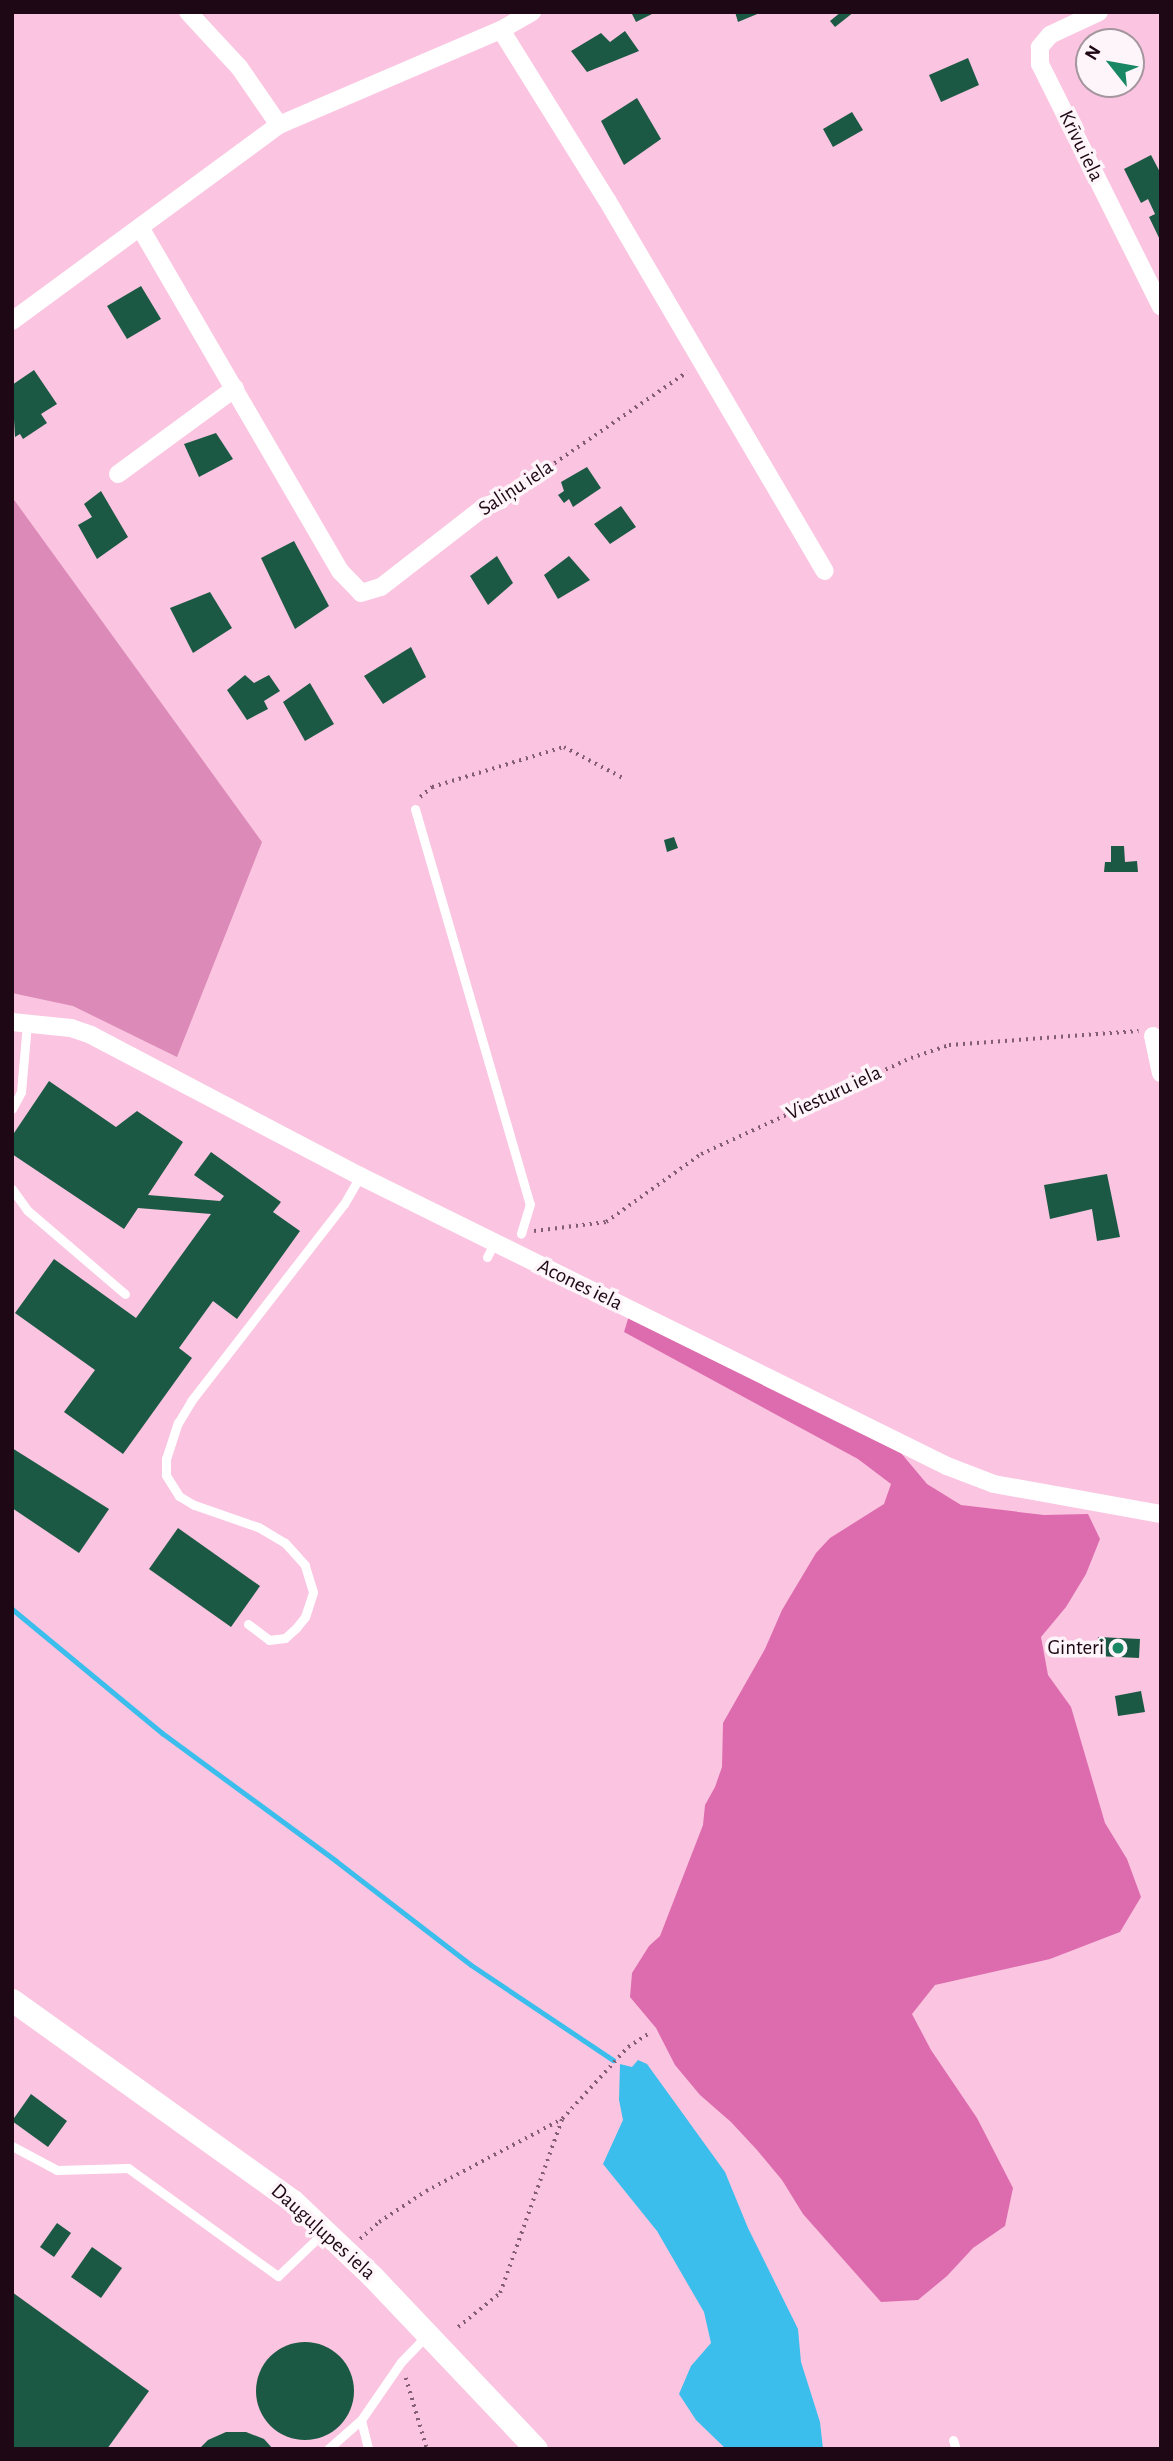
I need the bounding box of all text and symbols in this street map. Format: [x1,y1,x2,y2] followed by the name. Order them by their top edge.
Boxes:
[1075,28,1145,98] north arrow
[1082,42,1105,64] text: N
[1053,106,1109,186] street label: Krīvu iela
[474,455,558,521] street label: Saliņu iela
[782,1060,886,1126] street label: Viesturu iela
[533,1254,627,1316] street label: Acones iela
[1048,1635,1104,1661] place label: Ginteri
[1110,1640,1126,1656] marker: Ginteri
[265,2178,381,2286] street label: Dauguļupes iela

